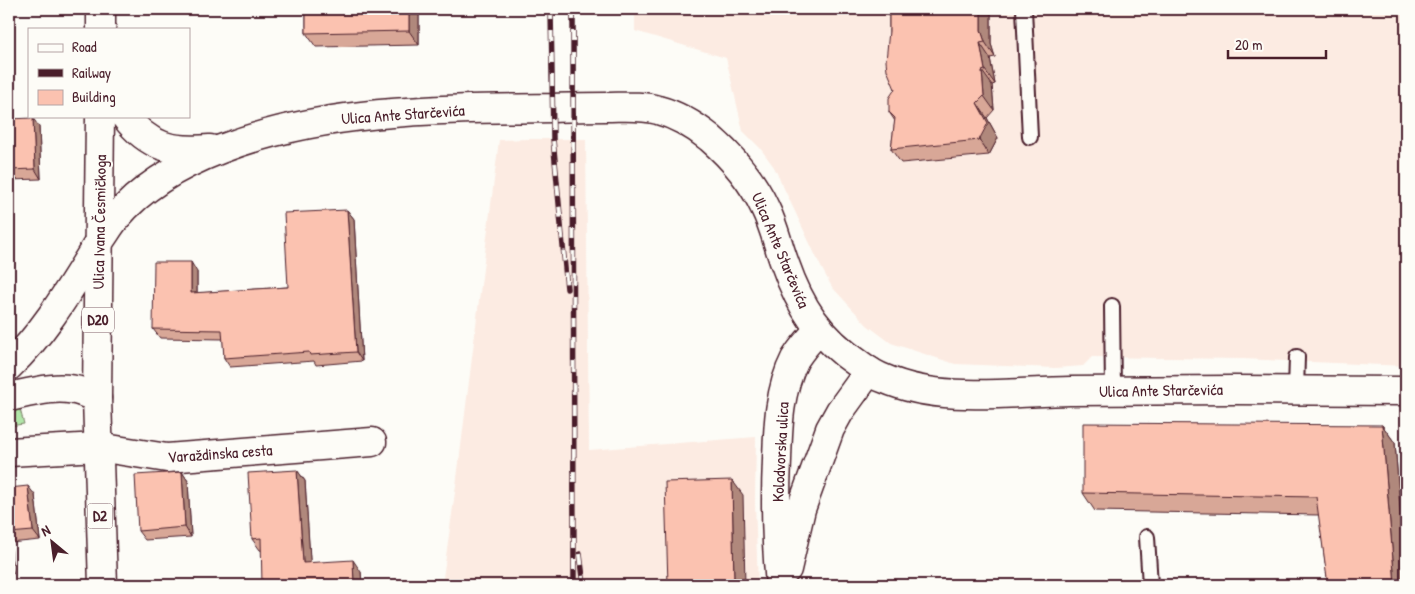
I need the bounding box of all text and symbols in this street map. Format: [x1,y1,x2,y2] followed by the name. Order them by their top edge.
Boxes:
[28,28,190,118] legend
[1228,28,1325,60] scale bar
[1235,34,1262,55] text: 20 m
[72,36,97,57] text: Road
[72,62,111,83] text: Railway
[72,86,116,107] text: Building
[341,99,465,129] street label: Ulica Ante Starčevića
[87,154,111,290] street label: Ulica Ivana Česmičkoga
[747,189,815,311] street label: Ulica Ante Starčevića
[82,308,114,332] road number: D20
[1099,378,1223,402] street label: Ulica Ante Starčevića
[766,401,794,503] street label: Kolodvorska ulica
[167,438,273,468] street label: Varaždinska cesta
[88,504,112,528] road number: D2
[28,516,78,566] north arrow
[38,520,54,540] text: N

